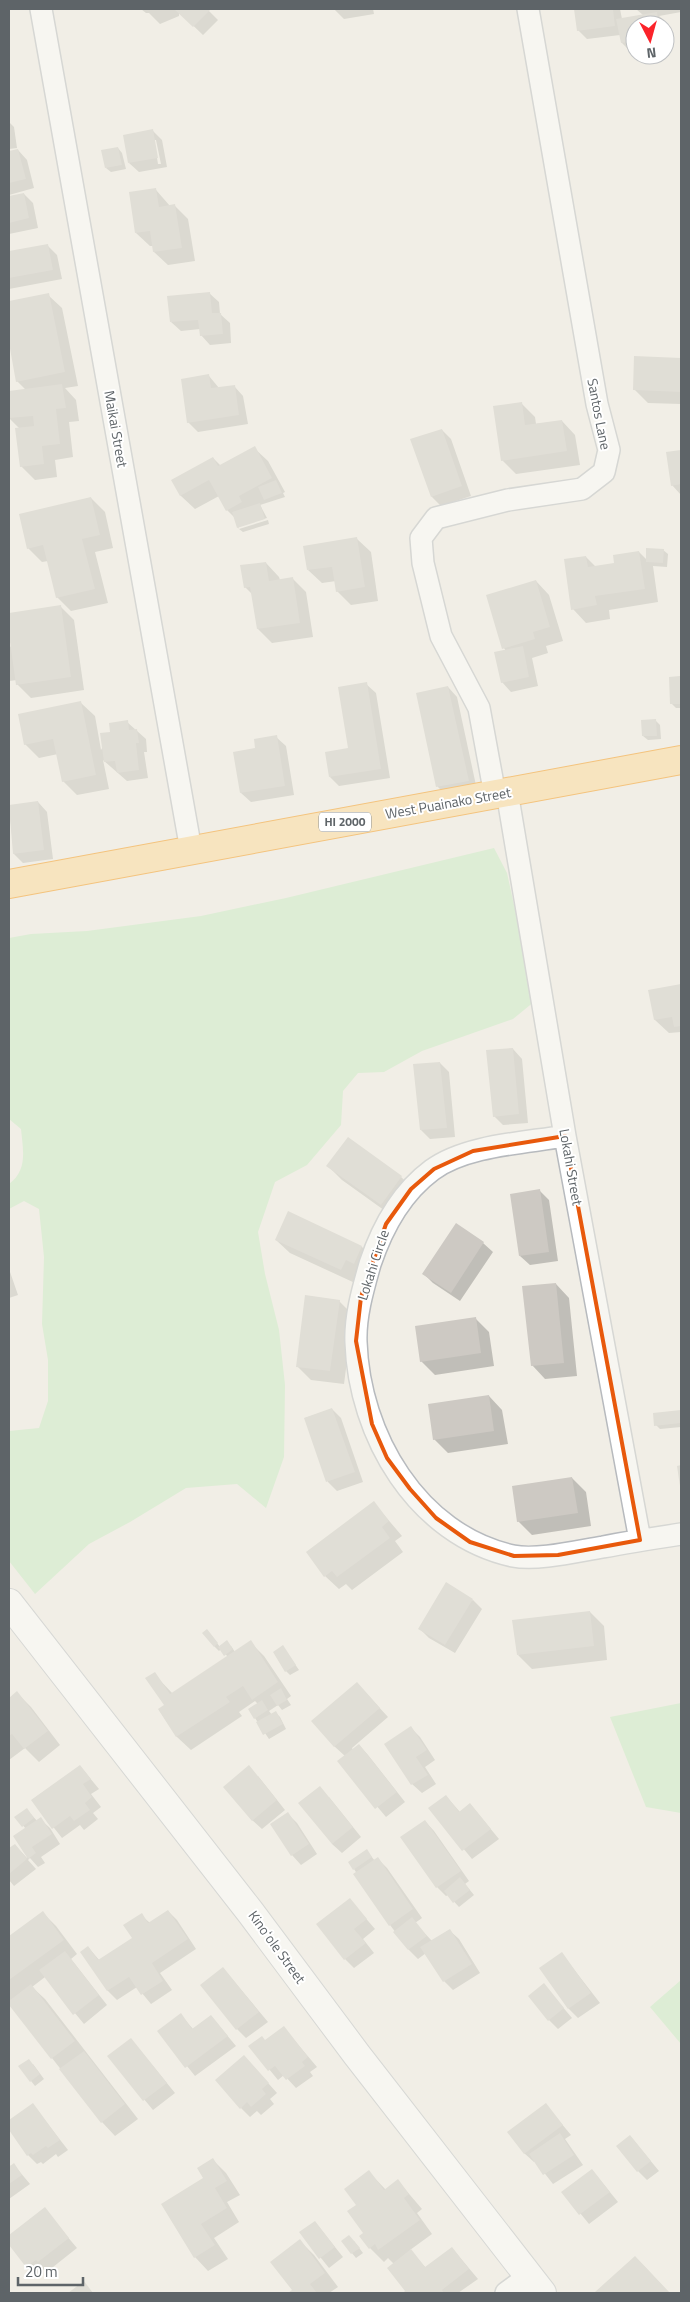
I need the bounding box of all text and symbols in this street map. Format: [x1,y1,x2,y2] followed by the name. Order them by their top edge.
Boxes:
[625,15,675,65] north arrow
[645,42,657,64] text: N
[582,376,617,451] street label: Santos Lane
[99,389,134,469] street label: Maikai Street
[383,781,512,824] street label: West Puainako Street
[319,812,371,832] road number: HI 2000
[554,1127,589,1207] street label: Lokahi Street
[351,1227,394,1303] street label: Lokahi Circle
[244,1906,311,1988] street label: Kinoʻole Street
[18,2254,82,2286] scale bar
[25,2260,58,2283] text: 20 m

